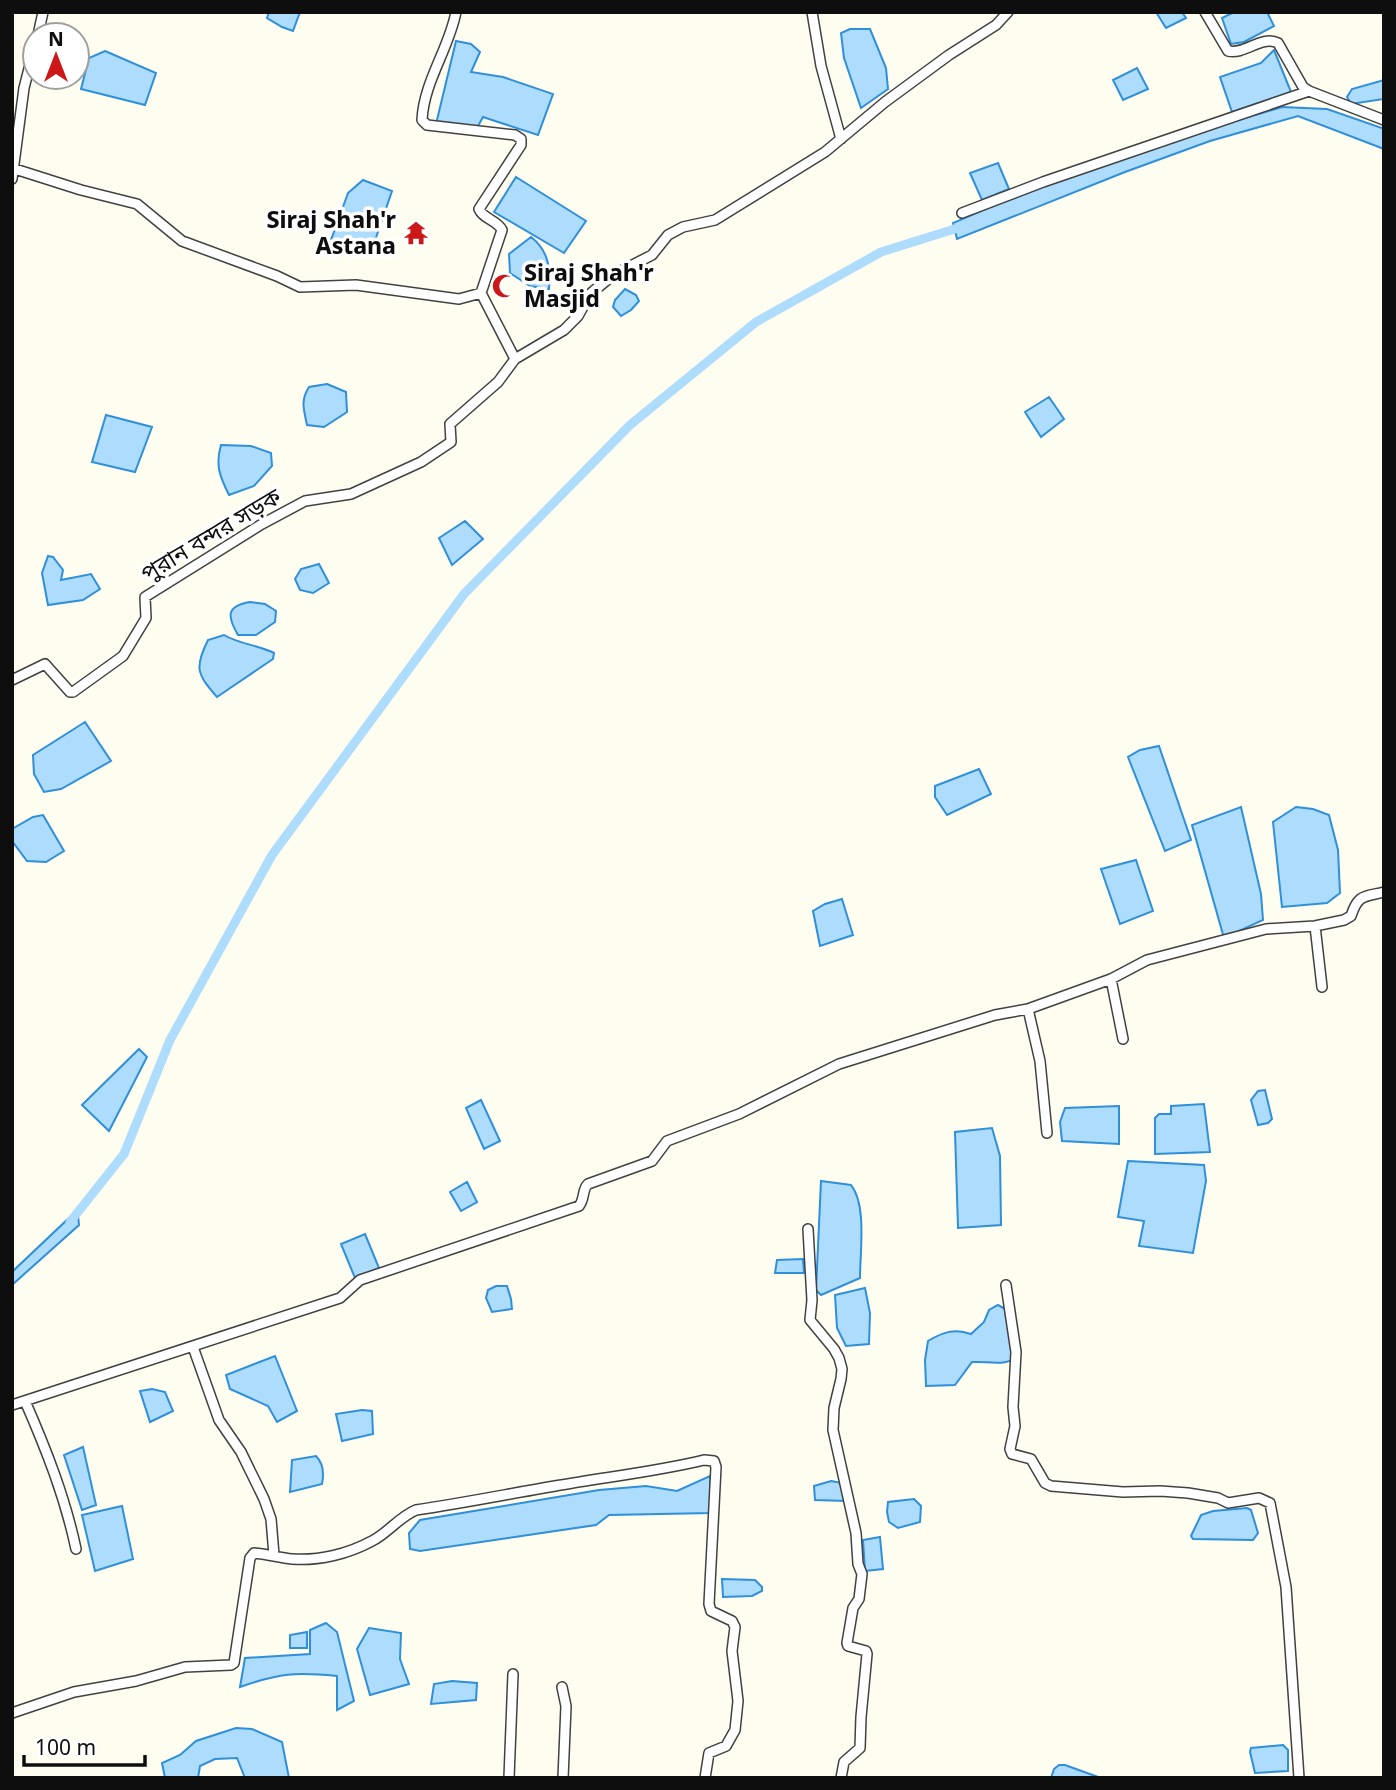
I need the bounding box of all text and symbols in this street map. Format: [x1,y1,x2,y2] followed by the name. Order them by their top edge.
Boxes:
[21,21,91,91] north arrow
[48,29,64,54] text: N
[266,207,397,263] place label: Siraj Shah'r Astana
[402,219,430,247] temple icon: Siraj Shah'r Astana
[524,260,654,316] place label: Siraj Shah'r Masjid
[490,272,518,300] mosque icon: Siraj Shah'r Masjid
[136,483,288,590] street label: পুরান বন্দর সড়ক
[24,1724,145,1768] scale bar
[35,1736,96,1764] text: 100 m

